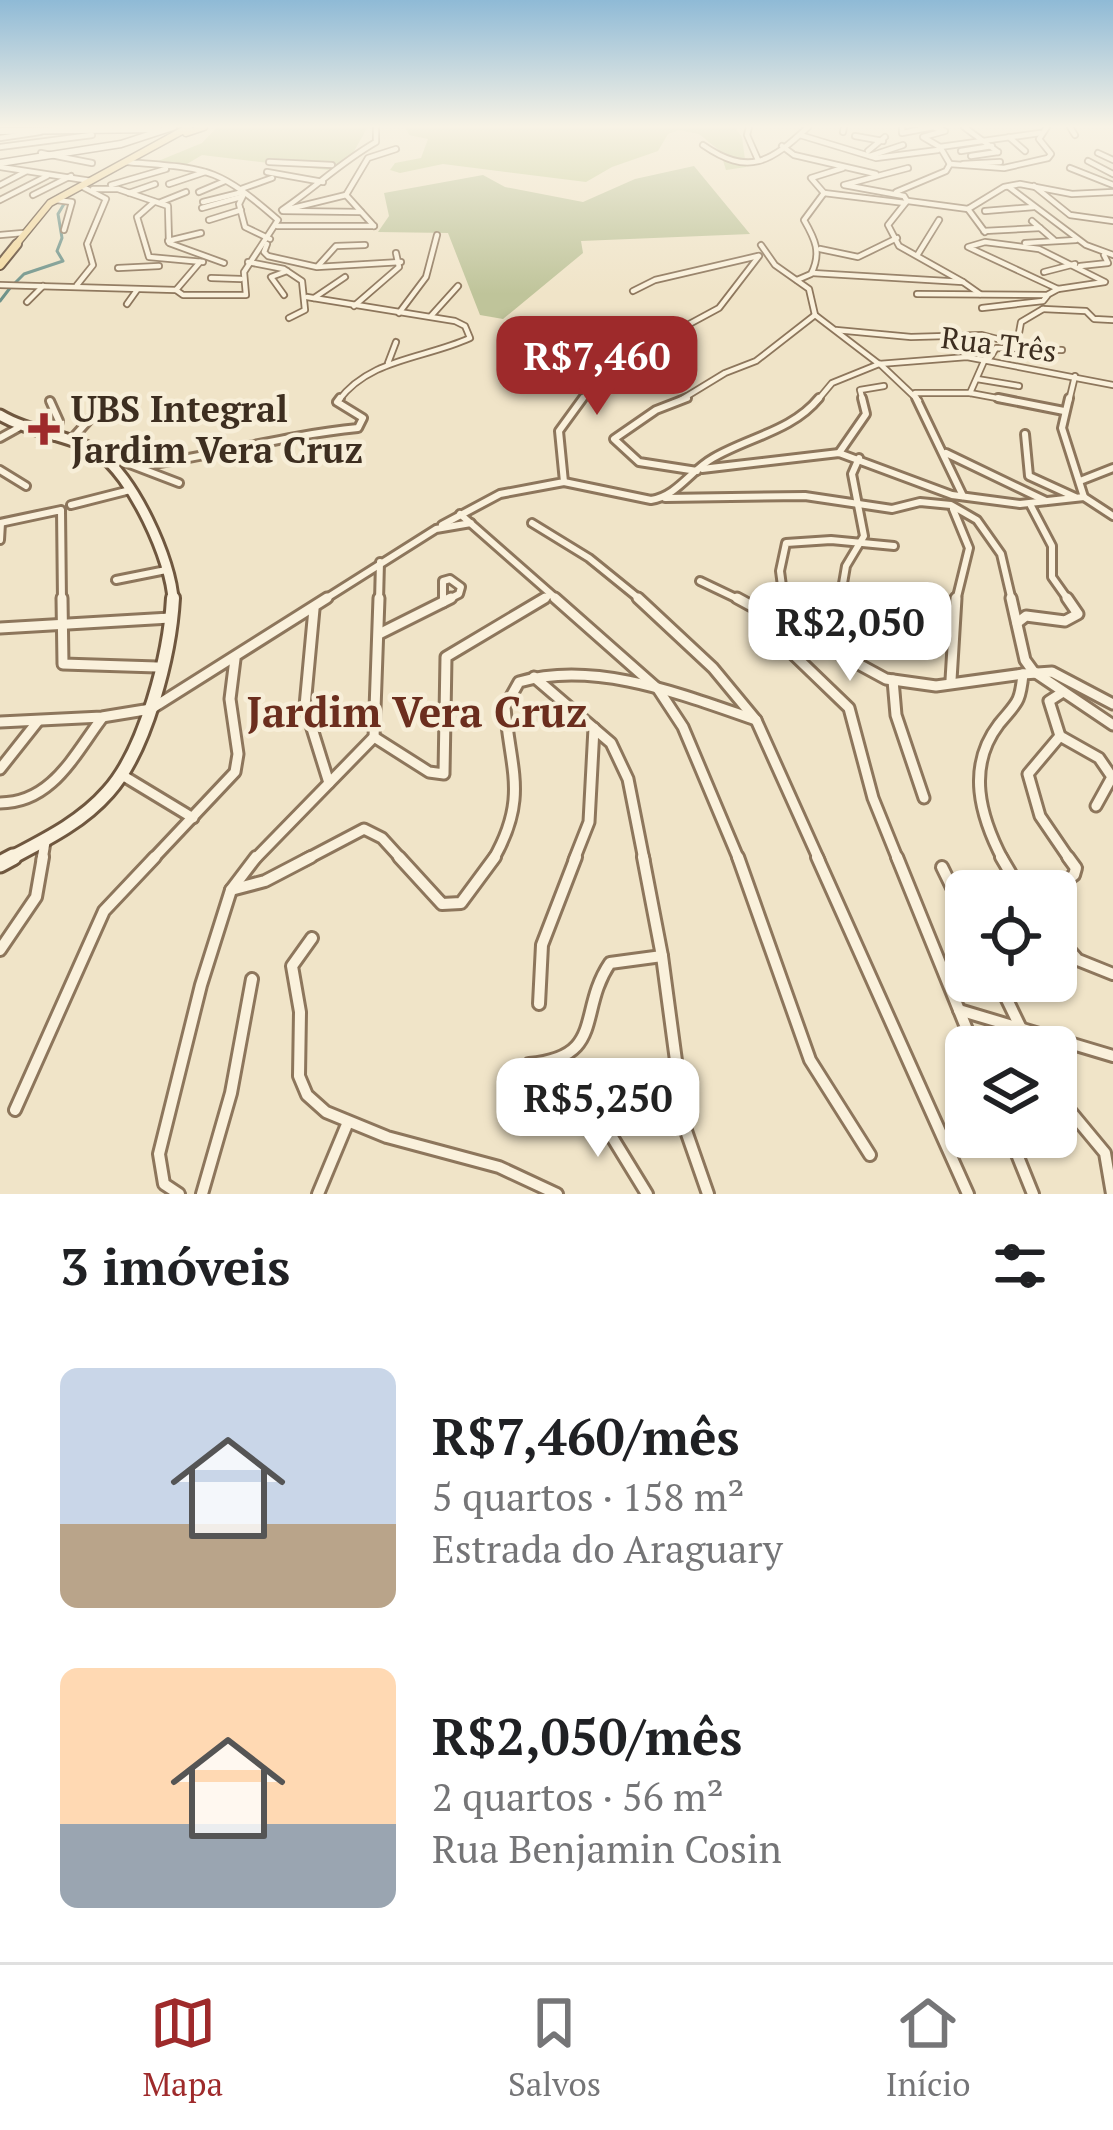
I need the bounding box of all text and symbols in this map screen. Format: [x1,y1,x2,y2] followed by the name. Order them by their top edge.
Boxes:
[486,316,708,418] pin: R$7,460
[939,317,1059,371] street label: Rua Três
[523,329,671,381] text: R$7,460
[71,385,363,473] place label: UBS Integral Jardim Vera Cruz
[28,413,60,445] marker: UBS Integral Jardim Vera Cruz
[739,582,961,684] pin: R$2,050
[775,595,925,647] text: R$2,050
[247,683,587,739] district label: Jardim Vera Cruz
[945,870,1077,1158] map controls
[945,870,1077,1002] button: locate
[945,1026,1077,1158] button: layers
[487,1058,709,1160] pin: R$5,250
[523,1071,673,1123] text: R$5,250
[60,1232,290,1300] text: 3 imóveis
[987,1233,1053,1299] icon: filters
[432,1402,740,1470] text: R$7,460/mês
[156,1416,300,1560] icon: home
[432,1470,744,1522] text: 5 quartos · 158 m²
[432,1522,783,1574] text: Estrada do Araguary
[432,1702,742,1770] text: R$2,050/mês
[156,1716,300,1860] icon: home
[432,1770,723,1822] text: 2 quartos · 56 m²
[432,1822,782,1874] text: Rua Benjamin Cosin
[142,1990,223,2105] tab: Mapa
[508,1990,601,2105] tab: Salvos
[886,1990,971,2105] tab: Início

